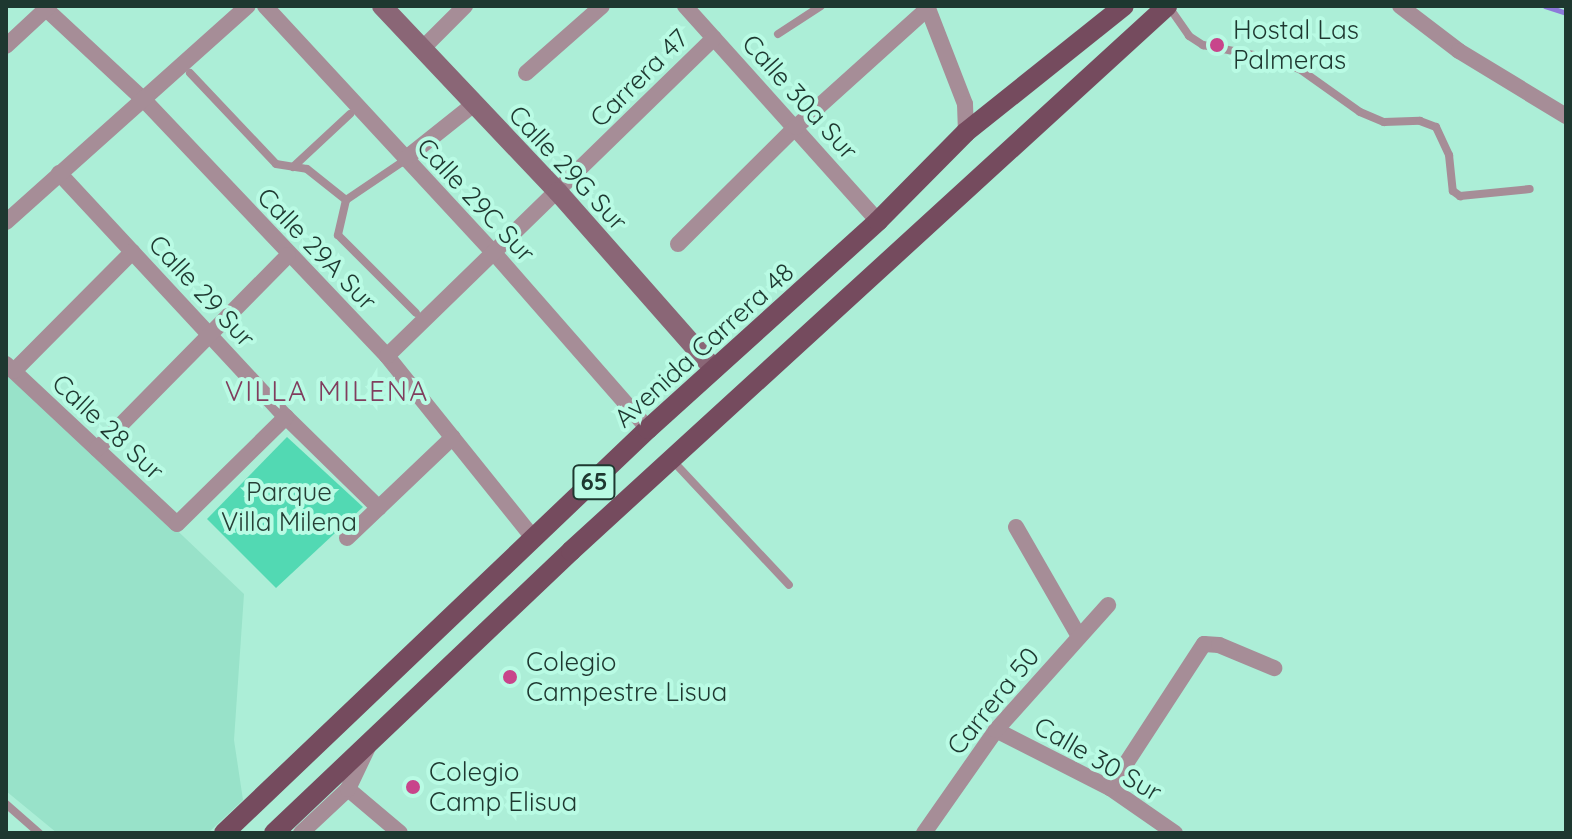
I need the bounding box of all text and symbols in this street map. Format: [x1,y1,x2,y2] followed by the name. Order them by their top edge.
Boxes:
[1233,14,1359,76] place label: Hostal Las Palmeras
[584,23,694,133] street label: Carrera 47
[736,28,864,166] street label: Calle 30a Sur
[1208,36,1226,54] marker: Hostal Las Palmeras
[502,99,634,237] street label: Calle 29G Sur
[410,131,542,269] street label: Calle 29C Sur
[251,181,383,317] street label: Calle 29A Sur
[142,229,262,353] street label: Calle 29 Sur
[608,256,800,434] street label: Avenida Carrera 48
[46,367,170,487] street label: Calle 28 Sur
[225,374,429,408] district label: VILLA MILENA
[572,462,616,502] road number: 65
[221,476,357,538] park label: Parque Villa Milena
[940,641,1046,761] street label: Carrera 50
[526,646,727,708] place label: Colegio Campestre Lisua
[501,668,519,686] marker: Colegio Campestre Lisua
[1029,710,1167,808] street label: Calle 30 Sur
[429,756,577,818] place label: Colegio Camp Elisua
[404,778,422,796] marker: Colegio Camp Elisua

